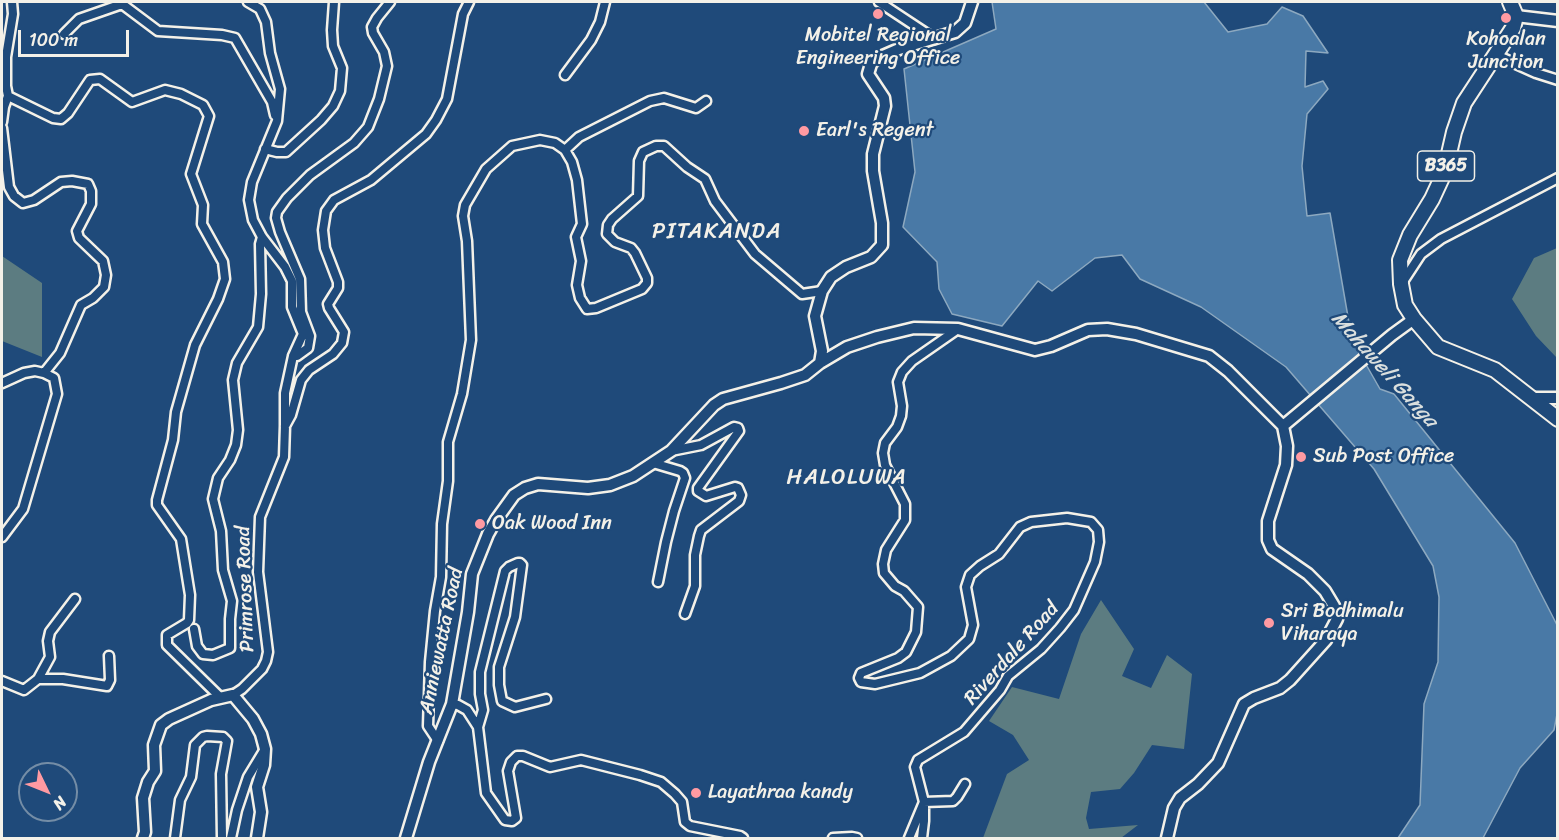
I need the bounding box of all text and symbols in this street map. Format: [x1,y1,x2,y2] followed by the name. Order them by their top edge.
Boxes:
[871,7,885,21] marker: Mobitel Regional Engineering Office
[1499,11,1513,25] marker: Kohoalan Junction
[21,18,132,56] scale bar
[29,24,78,56] text: 100 m
[796,24,960,71] place label: Mobitel Regional Engineering Office
[1466,28,1546,75] place label: Kohoalan Junction
[816,119,934,143] place label: Earl's Regent
[797,124,811,138] marker: Earl's Regent
[1418,151,1474,181] road number: B365
[652,219,782,245] district label: PITAKANDA
[1325,307,1443,433] water label: Mahaweli Ganga
[1313,445,1454,469] place label: Sub Post Office
[1294,450,1308,464] marker: Sub Post Office
[787,465,907,491] district label: HALOLUWA
[492,512,612,536] place label: Oak Wood Inn
[473,517,487,531] marker: Oak Wood Inn
[232,525,260,653] street label: Primrose Road
[415,566,469,716] street label: Anniewatta Road
[960,598,1064,710] street label: Riverdale Road
[1281,600,1404,647] place label: Sri Bodhimalu Viharaya
[1262,616,1276,630] marker: Sri Bodhimalu Viharaya
[18,762,78,822] north arrow
[708,781,853,805] place label: Layathraa kandy
[689,786,703,800] marker: Layathraa kandy
[46,789,74,817] text: N

